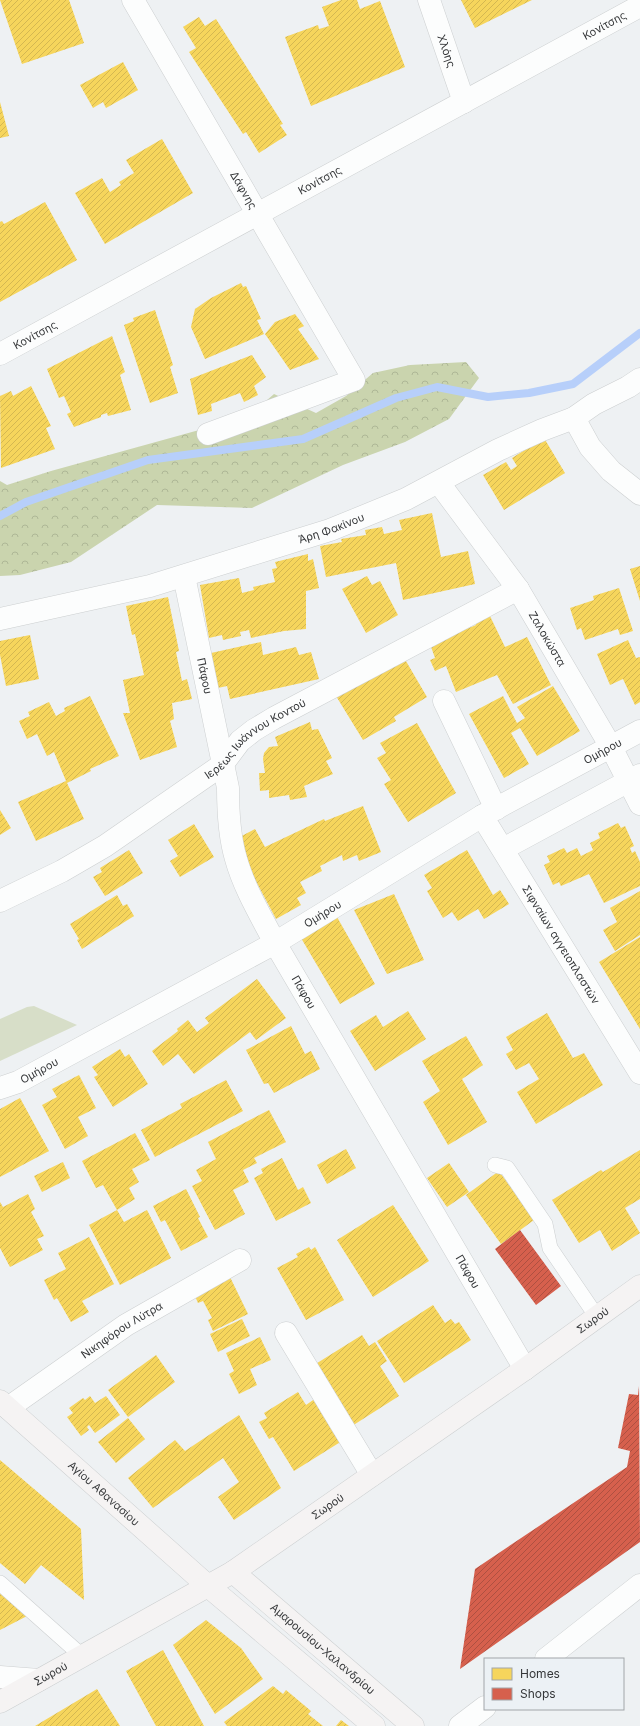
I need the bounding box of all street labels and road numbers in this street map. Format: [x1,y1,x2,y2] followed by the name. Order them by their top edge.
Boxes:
[580,8,629,43] street label: Κονίτσης
[434,33,459,69] street label: Χλόης
[296,163,344,198] street label: Κονίτσης
[227,169,260,212] street label: Δάφνης
[11,317,59,352] street label: Κονίτσης
[297,510,366,546] street label: Άρη Φακίνου
[526,609,569,669] street label: Ζαλοκώστα
[194,657,215,695] street label: Πάφου
[202,695,308,782] street label: Ιερέως Ιωάννου Κοντού
[581,735,624,767] street label: Ομήρου
[519,883,603,1007] street label: Σιφναίων αγγειοπλαστών
[301,897,344,931] street label: Ομήρου
[289,973,319,1011] street label: Πάφου
[18,1055,61,1087] street label: Ομήρου
[453,1252,483,1291] street label: Πάφου
[78,1299,165,1362] street label: Νικηφόρου Λύτρα
[574,1304,612,1336] street label: Σωρού
[65,1458,142,1529] street label: Αγίου Αθανασίου
[309,1490,346,1522] street label: Σωρού
[267,1600,378,1697] street label: Αμαρουσίου-Χαλανδρίου
[31,1659,70,1689] street label: Σωρού

